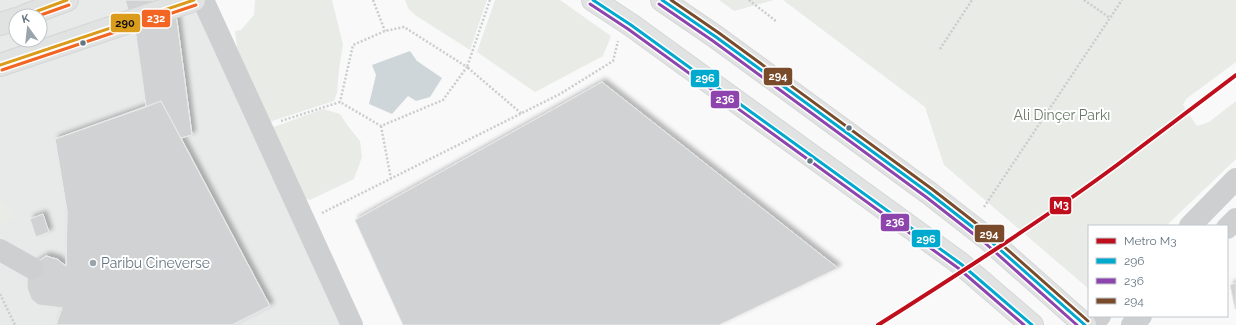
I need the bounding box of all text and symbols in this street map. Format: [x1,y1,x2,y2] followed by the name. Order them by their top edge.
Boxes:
[8,8,48,48] north arrow
[141,9,171,28] line badge: 232
[20,11,31,26] text: K
[147,12,165,25] text: 232
[110,13,141,33] line badge: 290
[115,17,135,30] text: 290
[78,38,88,48] unlabelled marker
[763,67,793,86] line badge: 294
[690,69,720,88] line badge: 296
[769,70,787,83] text: 294
[695,72,715,85] text: 296
[710,90,740,109] line badge: 236
[715,93,735,106] text: 236
[1014,107,1110,123] park label: Ali Dinçer Parkı
[844,123,854,133] unlabelled marker
[805,156,815,166] unlabelled marker
[1049,196,1072,215] line badge: M3
[1053,199,1069,212] text: M3
[880,213,910,232] line badge: 236
[885,216,905,229] text: 236
[974,224,1005,243] line badge: 294
[1088,225,1228,317] legend
[980,228,998,241] text: 294
[911,229,941,248] line badge: 296
[916,233,936,246] text: 296
[1124,234,1177,248] text: Metro M3
[1124,254,1145,268] text: 296
[101,255,210,271] place label: Paribu Cineverse
[88,258,98,268] marker: Paribu Cineverse
[1124,274,1144,288] text: 236
[1124,294,1144,308] text: 294

